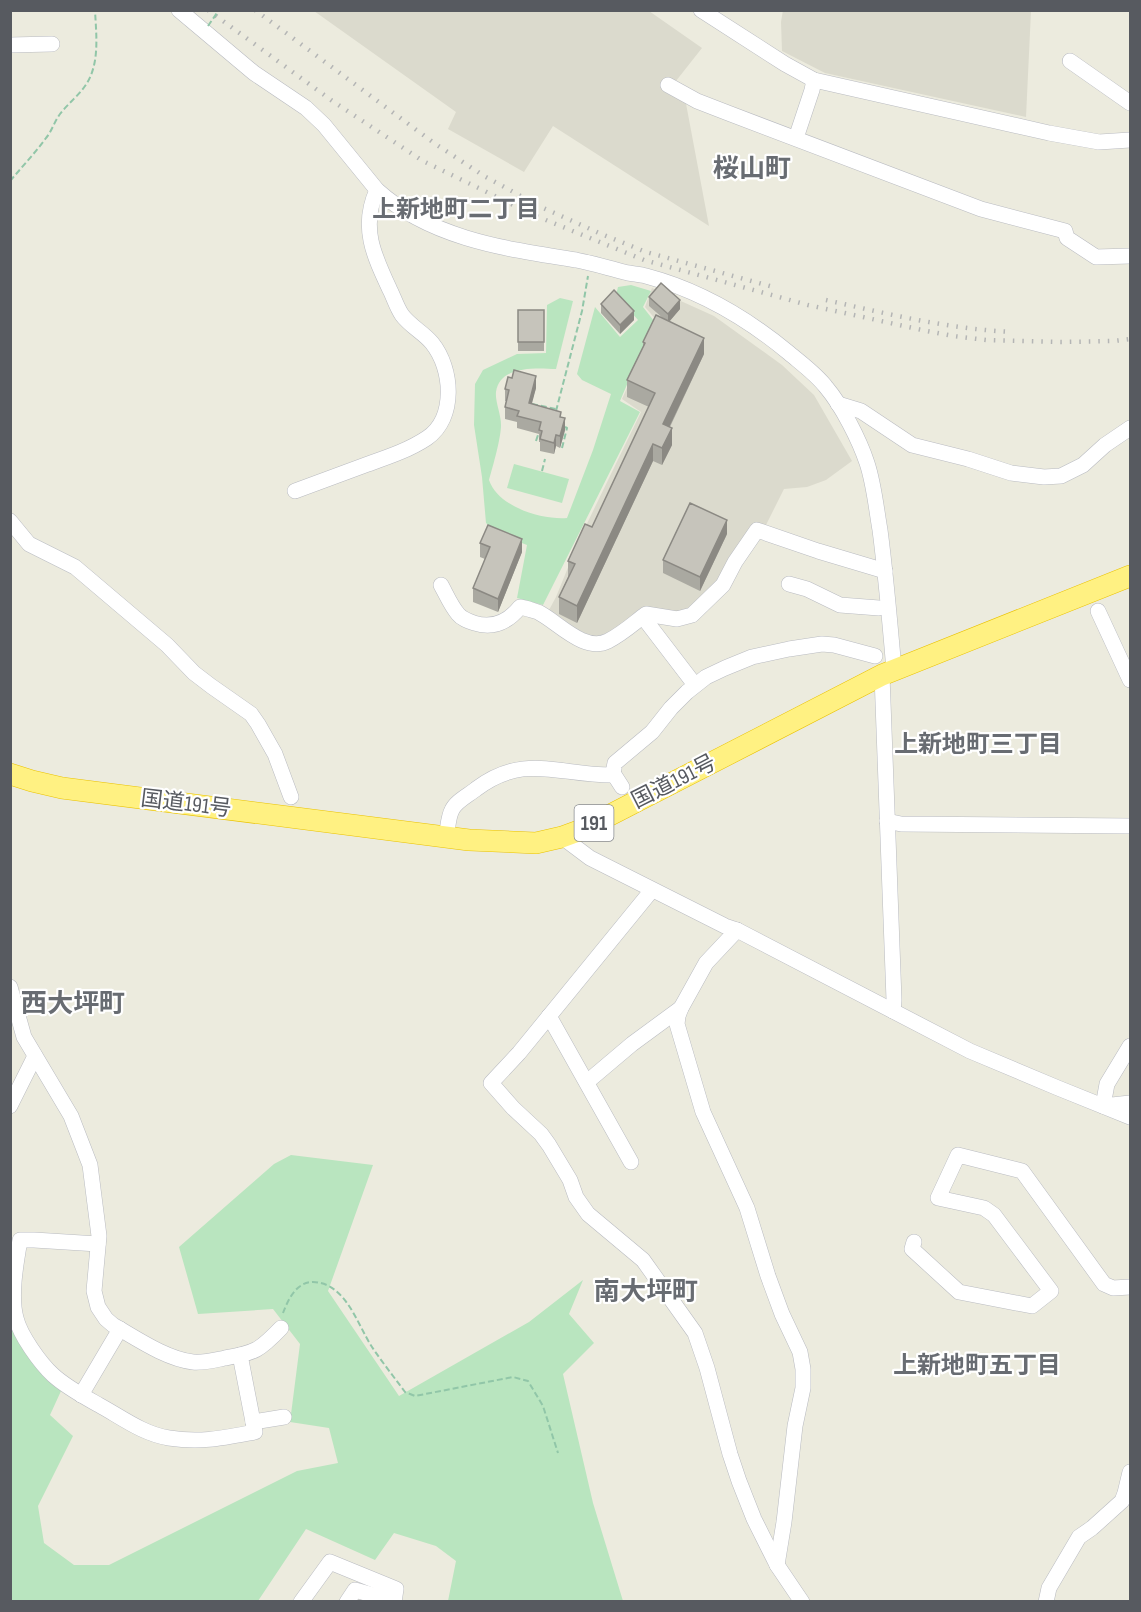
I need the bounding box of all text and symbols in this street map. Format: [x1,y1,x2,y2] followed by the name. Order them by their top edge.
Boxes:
[713,154,791,185] district label: 桜山町
[372,195,540,224] district label: 上新地町二丁目
[894,730,1062,759] district label: 上新地町三丁目
[627,749,721,815] street label: 国道191号
[139,785,233,823] street label: 国道191号
[574,805,614,841] road number: 191
[21,989,125,1020] district label: 西大坪町
[594,1277,698,1308] district label: 南大坪町
[893,1351,1061,1380] district label: 上新地町五丁目

